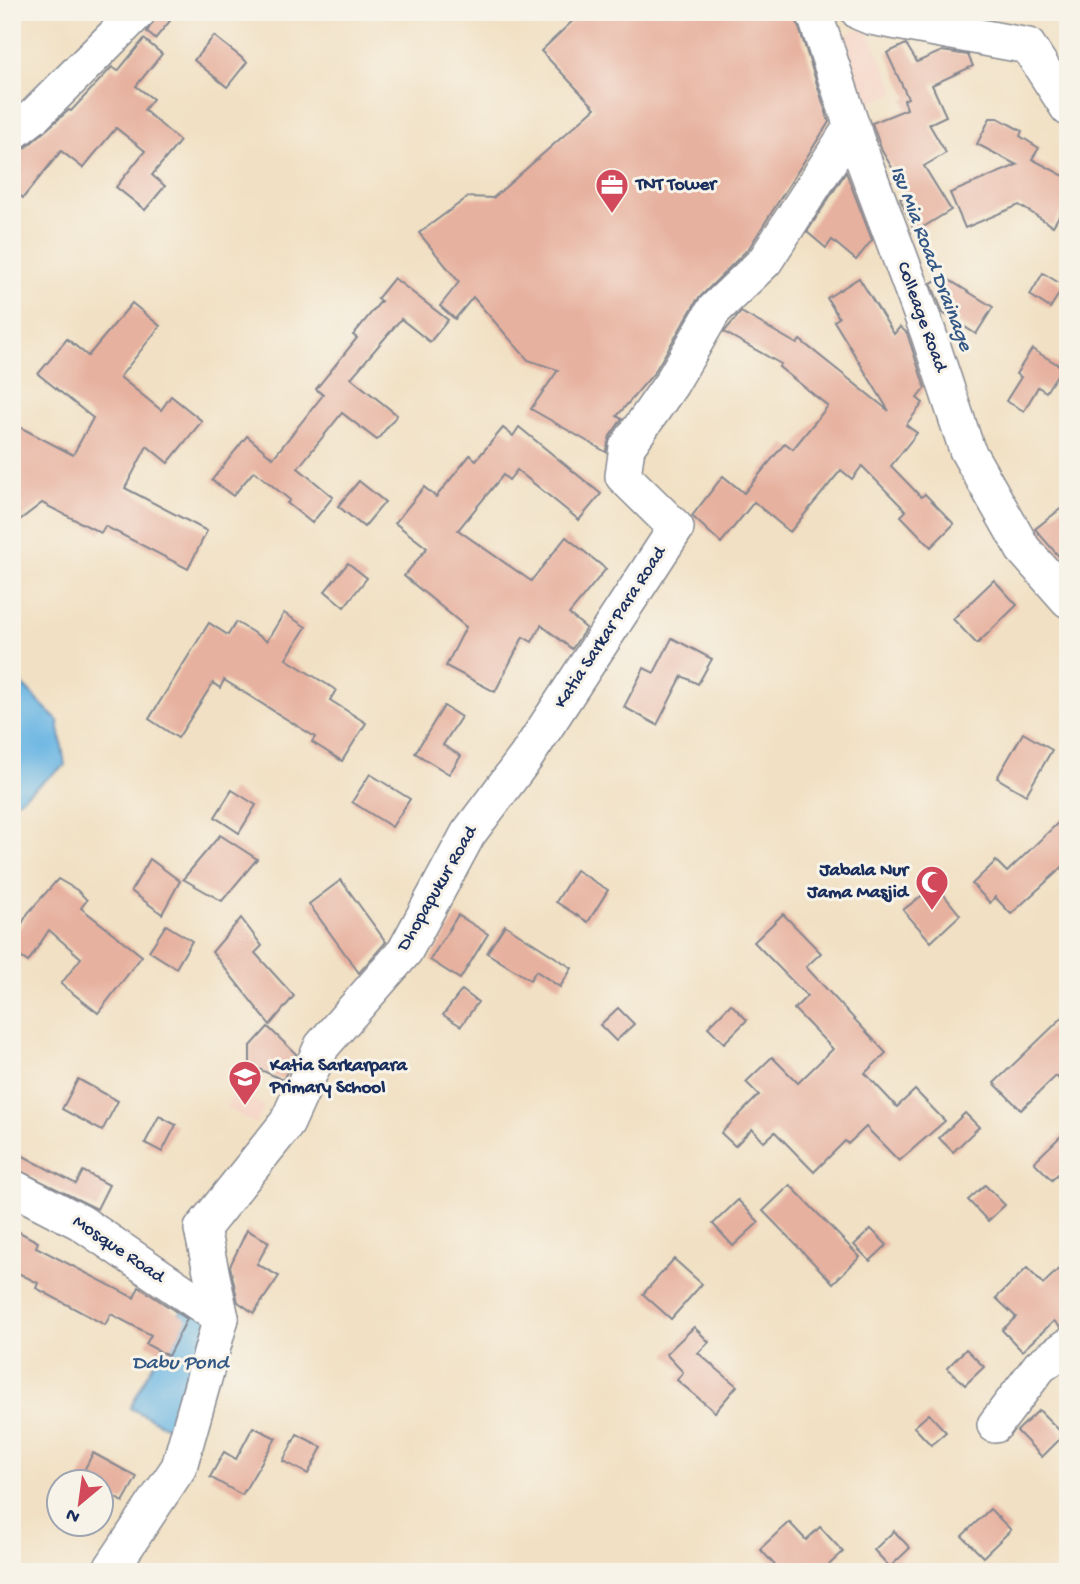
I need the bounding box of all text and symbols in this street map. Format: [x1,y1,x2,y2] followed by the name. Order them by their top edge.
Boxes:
[883,163,977,356] water label: Isu Mia Road Drainage
[593,166,631,215] office icon: TNT Tower
[634,174,718,197] place label: TNT Tower
[890,259,952,377] street label: Colleage Road
[550,541,673,713] street label: Katia Sarkar Para Road
[392,821,484,957] street label: Dhopapukur Road
[806,860,910,905] place label: Jabala Nur Jama Masjid
[913,863,951,912] mosque icon: Jabala Nur Jama Masjid
[269,1055,408,1100] place label: Katia Sarkarpara Primary School
[226,1058,264,1107] school or university icon: Katia Sarkarpara Primary School
[68,1211,170,1290] street label: Mosque Road
[132,1352,231,1377] water label: Dabu Pond
[46,1468,116,1538] north arrow
[62,1502,84,1528] text: N

